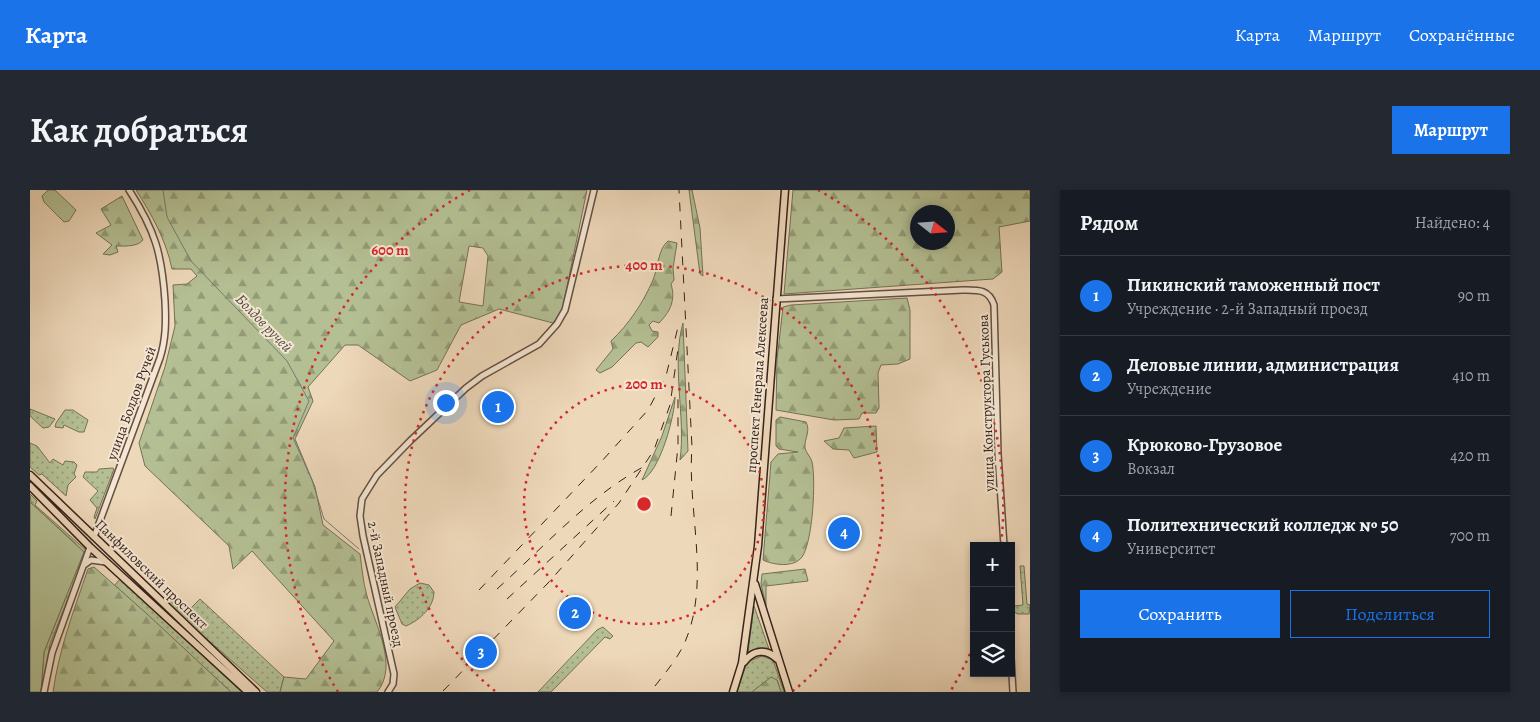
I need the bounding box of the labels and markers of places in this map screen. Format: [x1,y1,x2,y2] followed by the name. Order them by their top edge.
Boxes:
[482,388,514,426] pin: 1
[635,495,653,513] centre of rings
[828,514,860,552] pin: 4
[559,594,591,632] pin: 2
[465,633,497,671] pin: 3

